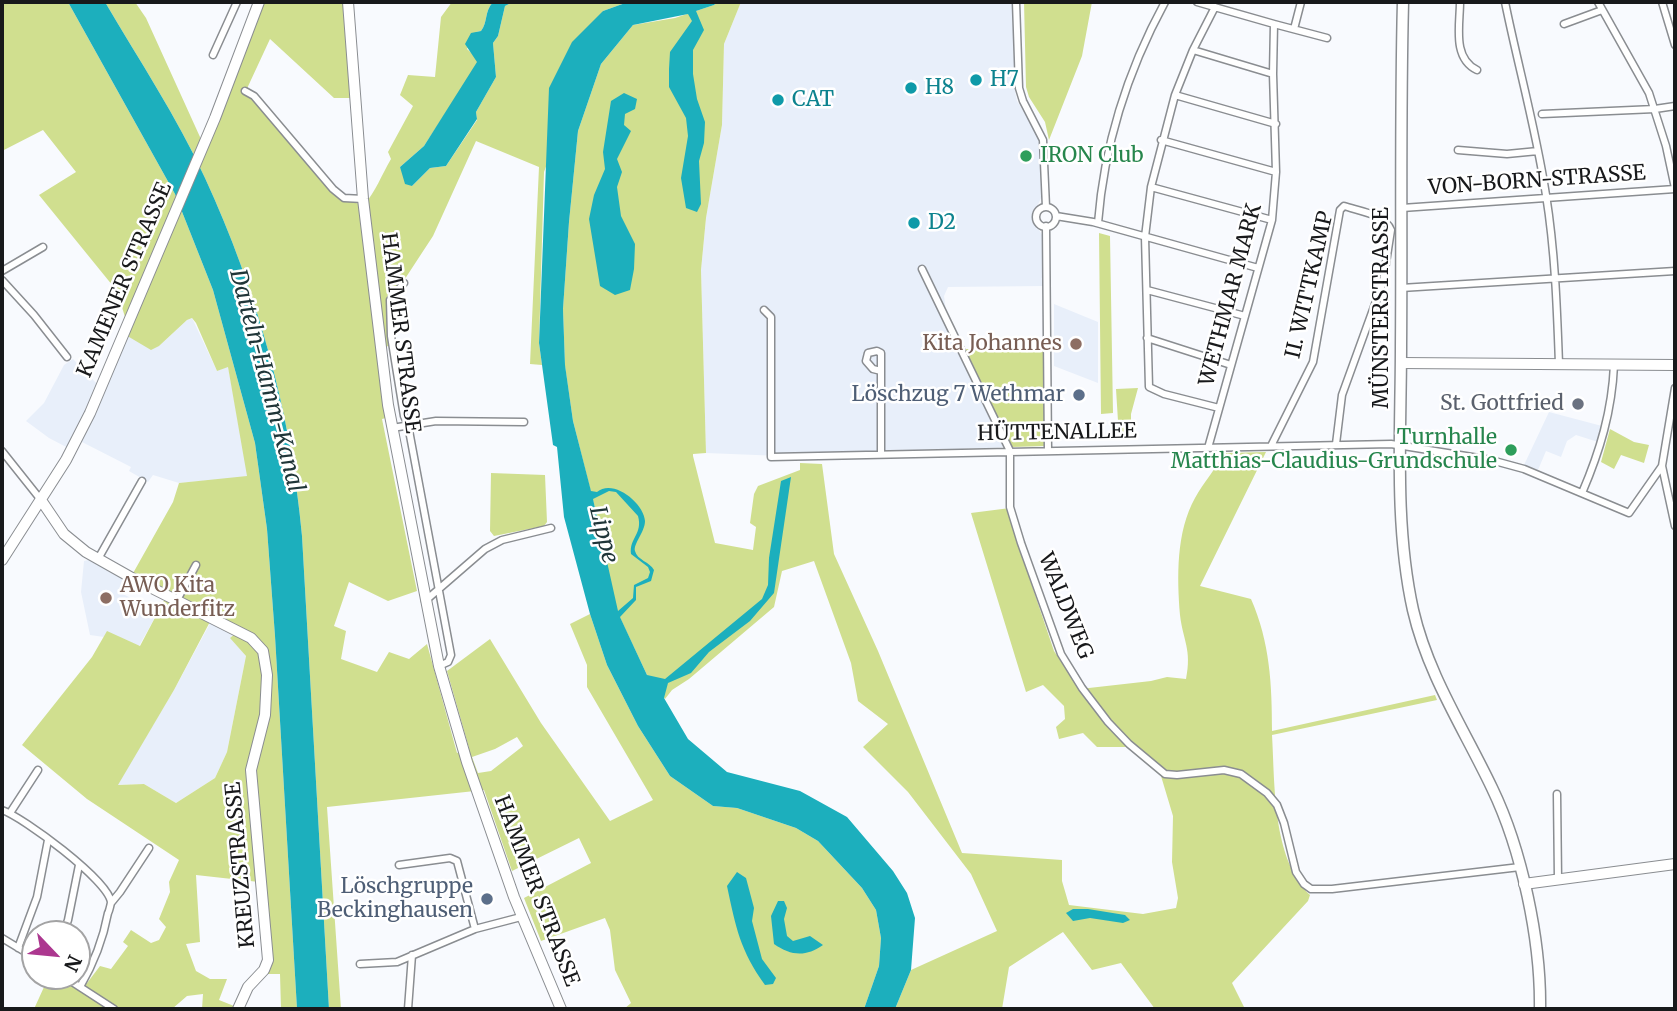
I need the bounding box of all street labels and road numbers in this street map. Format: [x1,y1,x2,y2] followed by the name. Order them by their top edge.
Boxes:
[1428,161,1646,201] street label: VON-BORN-STRASSE
[72,179,178,381] street label: KAMENER STRASSE
[1195,201,1267,389] street label: WETHMAR MARK
[1369,207,1395,409] street label: MÜNSTERSTRASSE
[1281,209,1339,361] street label: II. WITTKAMP
[375,231,425,435] street label: HAMMER STRASSE
[977,419,1137,447] street label: HÜTTENALLEE
[1032,549,1098,663] street label: WALDWEG
[221,781,261,949] street label: KREUZSTRASSE
[488,792,584,990] street label: HAMMER STRASSE

